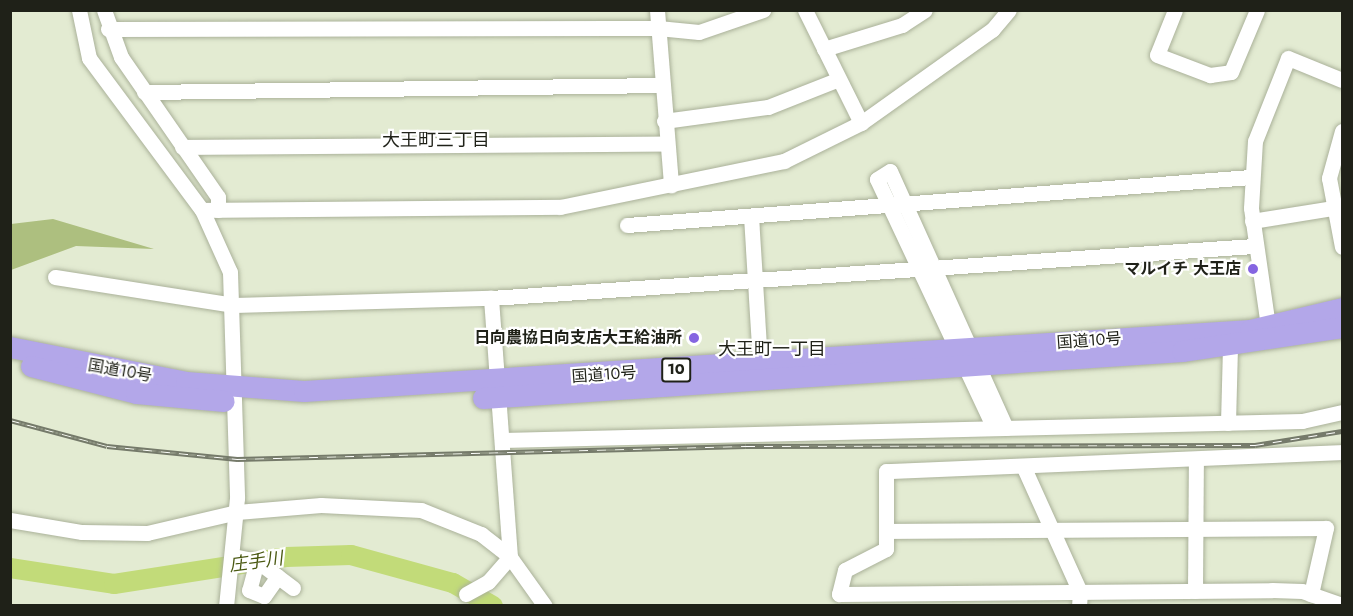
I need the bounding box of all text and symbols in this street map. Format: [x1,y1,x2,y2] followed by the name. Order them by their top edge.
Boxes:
[382,129,490,151] district label: 大王町三丁目
[1124,259,1241,279] place label: マルイチ 大王店
[1246,262,1260,276] marker: マルイチ 大王店
[474,328,682,348] place label: 日向農協日向支店大王給油所
[1056,329,1122,353] street label: 国道10号
[687,331,701,345] marker: 日向農協日向支店大王給油所
[718,338,826,360] district label: 大王町一丁目
[86,356,154,386] street label: 国道10号
[661,358,691,382] road number: 10
[571,363,637,387] street label: 国道10号
[228,548,284,576] water label: 庄手川

